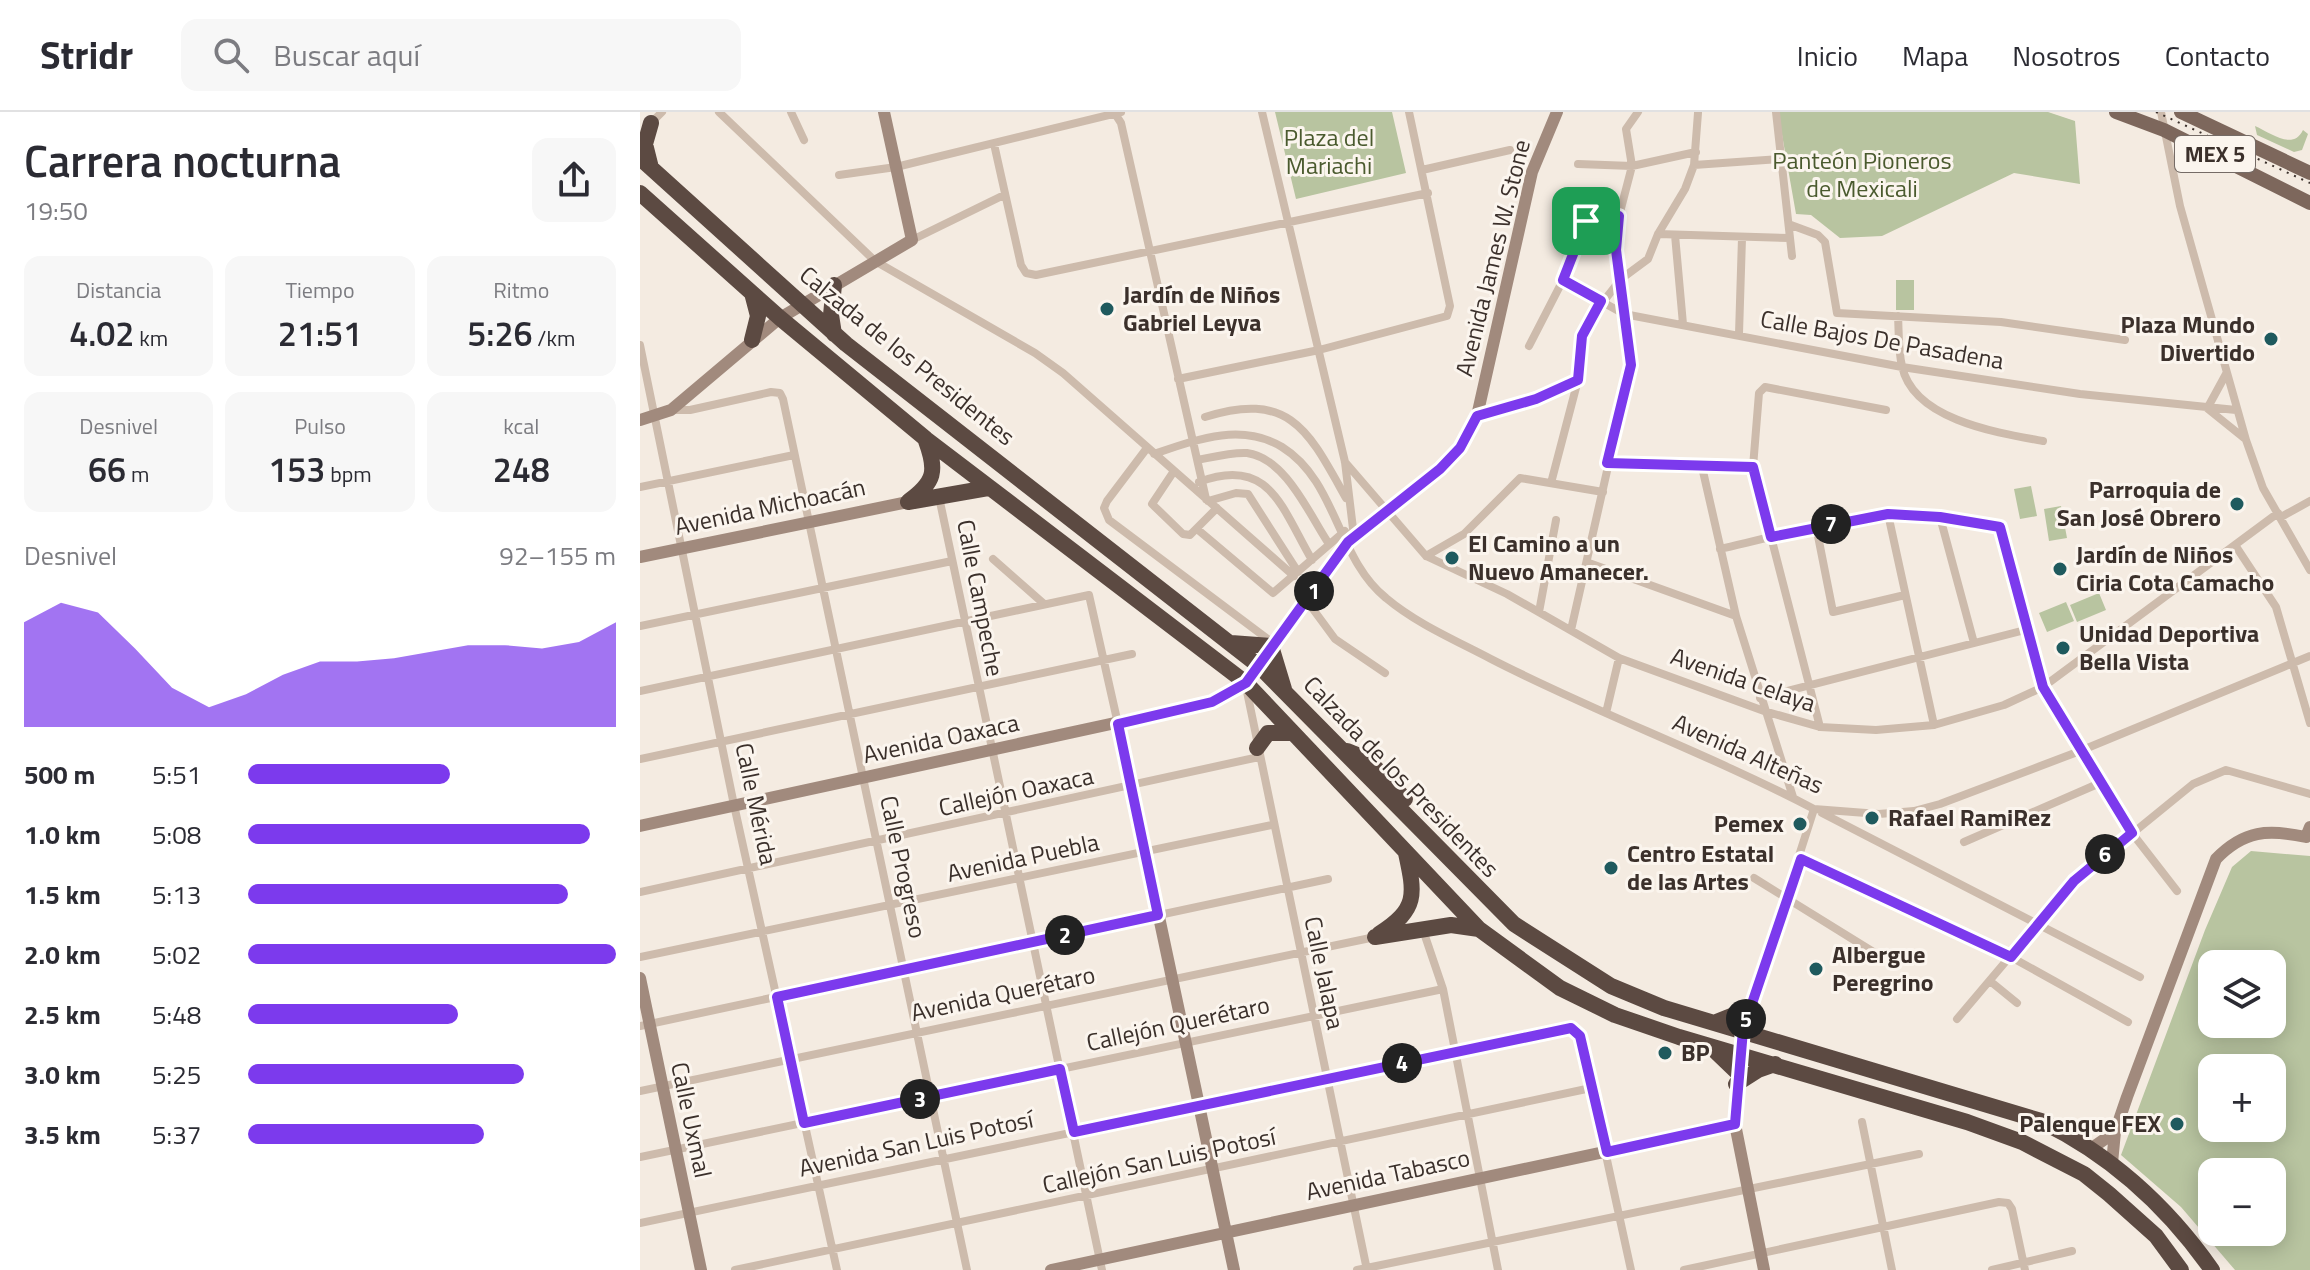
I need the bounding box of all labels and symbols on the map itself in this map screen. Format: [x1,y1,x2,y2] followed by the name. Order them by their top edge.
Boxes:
[1284,119,1374,183] park label: Plaza del Mariachi
[1445,136,1539,380] street label: Avenida James W. Stone
[2175,136,2255,172] road number: MEX 5
[1772,142,1952,206] park label: Panteón Pioneros de Mexicali
[1552,187,1620,255] pin
[792,257,1023,454] street label: Calzada de los Presidentes
[1123,276,1280,340] place label: Jardín de Niños Gabriel Leyva
[1098,300,1116,318] marker: Jardín de Niños Gabriel Leyva
[1758,300,2007,378] street label: Calle Bajos De Pasadena
[2121,306,2255,370] place label: Plaza Mundo Divertido
[2262,330,2280,348] marker: Plaza Mundo Divertido
[671,468,869,544] street label: Avenida Michoacán
[2057,471,2221,535] place label: Parroquia de San José Obrero
[2228,495,2246,513] marker: Parroquia de San José Obrero
[1811,504,1851,544] pin: 7
[948,516,1014,679] street label: Calle Campeche
[1468,525,1649,589] place label: El Camino a un Nuevo Amanecer.
[2076,536,2274,600] place label: Jardín de Niños Ciria Cota Camacho
[1443,549,1461,567] marker: El Camino a un Nuevo Amanecer.
[2051,560,2069,578] marker: Jardín de Niños Ciria Cota Camacho
[1294,571,1334,611] pin: 1
[2079,615,2259,679] place label: Unidad Deportiva Bella Vista
[1666,637,1821,721] street label: Avenida Celaya
[2054,639,2072,657] marker: Unidad Deportiva Bella Vista
[1296,667,1508,885] street label: Calzada de los Presidentes
[859,704,1022,772] street label: Avenida Oaxaca
[1667,704,1830,802] street label: Avenida Alteñas
[726,739,787,868] street label: Calle Mérida
[935,757,1097,825] street label: Callejón Oaxaca
[871,792,937,941] street label: Calle Progreso
[1888,799,2051,835] place label: Rafael RamiRez
[1714,805,1785,841] place label: Pemex
[1863,809,1881,827] marker: Rafael RamiRez
[1791,815,1809,833] marker: Pemex
[943,823,1102,891] street label: Avenida Puebla
[2085,834,2125,874] pin: 6
[1627,835,1774,899] place label: Centro Estatal de las Artes
[1602,859,1620,877] marker: Centro Estatal de las Artes
[1295,913,1355,1033] street label: Calle Jalapa
[1045,915,1085,955] pin: 2
[1832,936,1934,1000] place label: Albergue Peregrino
[907,956,1098,1030] street label: Avenida Querétaro
[1807,960,1825,978] marker: Albergue Peregrino
[1083,986,1273,1060] street label: Callejón Querétaro
[1726,999,1766,1039] pin: 5
[1681,1034,1710,1070] place label: BP
[1382,1043,1422,1083] pin: 4
[1656,1044,1674,1062] marker: BP
[662,1059,722,1181] street label: Calle Uxmal
[900,1079,940,1119] pin: 3
[795,1100,1038,1185] street label: Avenida San Luis Potosí
[2019,1105,2161,1141] place label: Palenque FEX
[2168,1115,2186,1133] marker: Palenque FEX
[1039,1117,1280,1202] street label: Callejón San Luis Potosí
[1302,1139,1473,1209] street label: Avenida Tabasco

